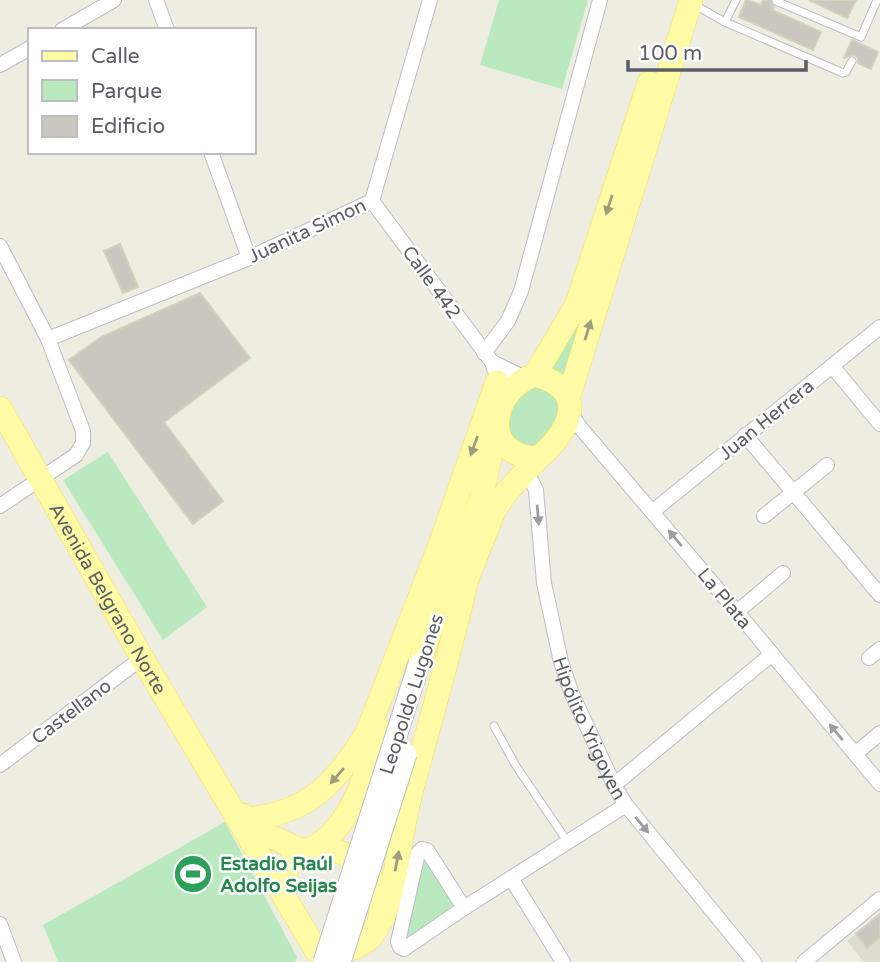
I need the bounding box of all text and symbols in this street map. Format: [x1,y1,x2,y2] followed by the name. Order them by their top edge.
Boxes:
[28,28,256,154] legend
[628,28,806,72] scale bar
[638,41,702,66] text: 100 m
[91,44,140,69] text: Calle
[91,79,162,104] text: Parque
[91,114,165,139] text: Edificio
[245,194,370,268] street label: Juanita Simon
[604,195,614,216] one-way arrow
[397,242,465,323] street label: Calle 442
[584,320,594,341] one-way arrow
[715,375,818,465] street label: Juan Herrera
[468,435,479,456] one-way arrow
[44,499,171,698] street label: Avenida Belgrano Norte
[533,505,544,527] one-way arrow
[667,529,683,547] one-way arrow
[693,564,756,633] street label: La Plata
[376,611,448,777] street label: Leopoldo Lugones
[548,654,630,804] street label: Hipólito Yrigoyen
[27,675,116,749] street label: Castellano
[829,723,844,741] one-way arrow
[329,767,345,785] one-way arrow
[635,816,650,834] one-way arrow
[391,850,402,872] one-way arrow
[172,853,214,895] sports icon: Estadio Raúl Adolfo Seijas
[220,853,337,898] place label: Estadio Raúl Adolfo Seijas

